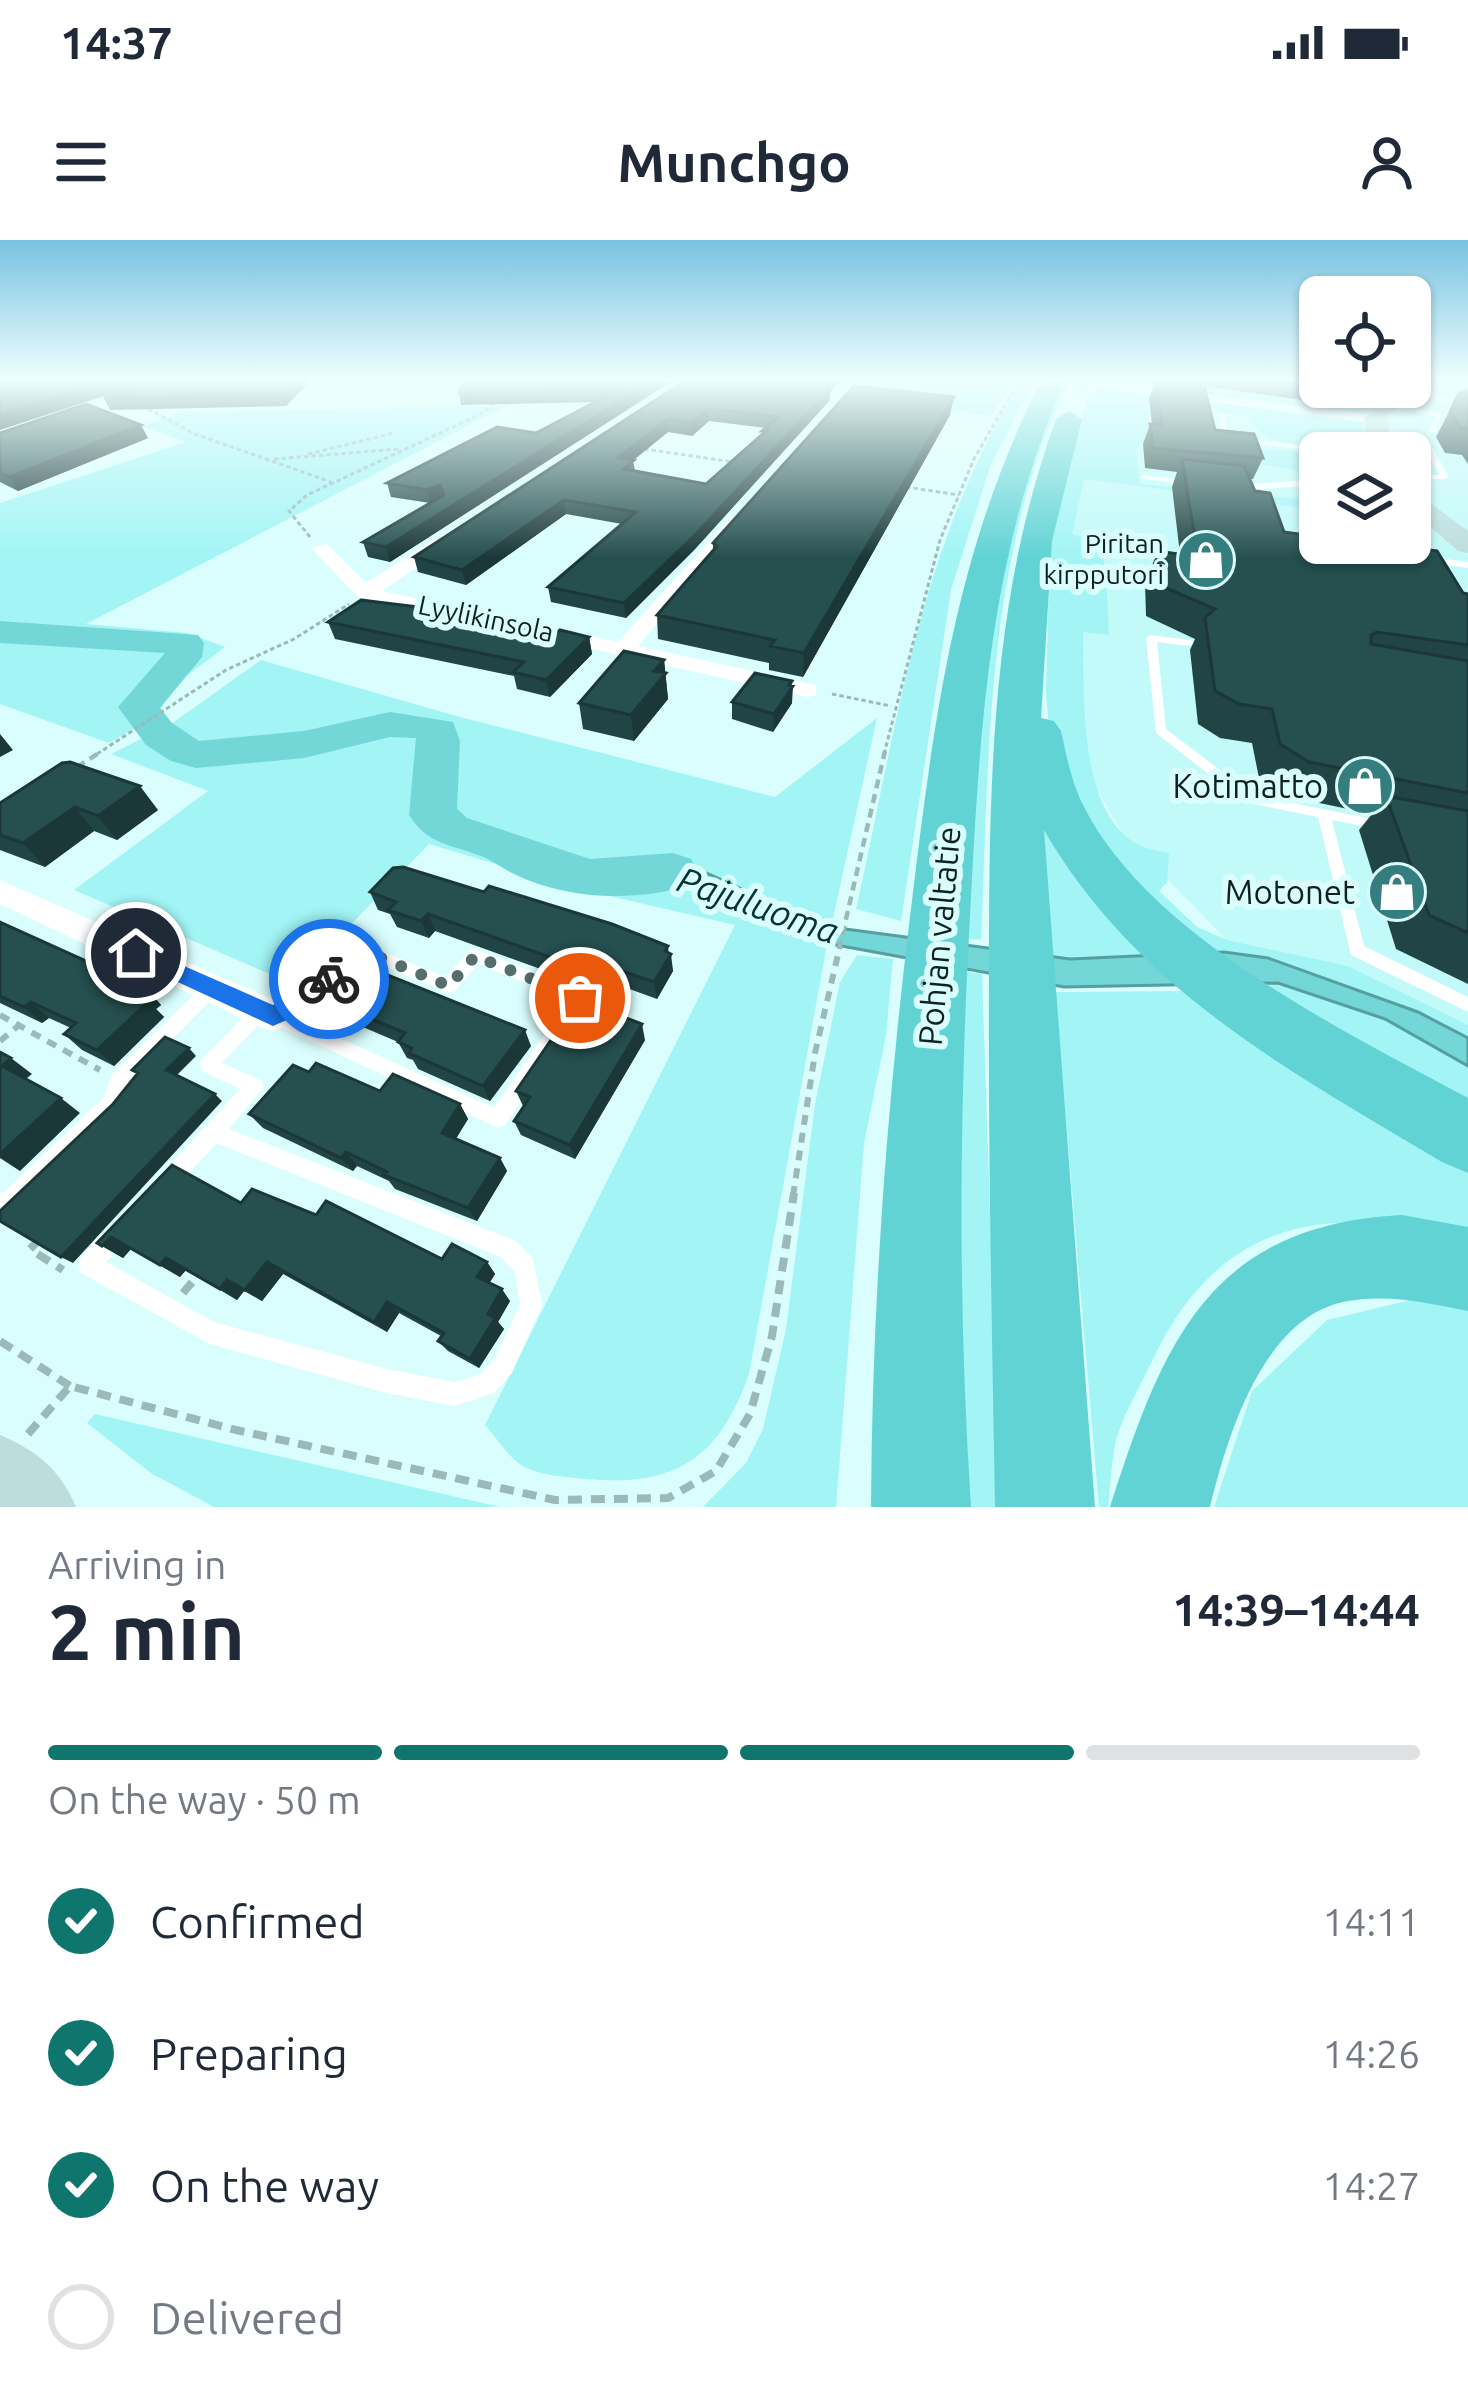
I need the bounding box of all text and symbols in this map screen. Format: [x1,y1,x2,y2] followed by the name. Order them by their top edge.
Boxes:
[60,17,173,68] text: 14:37
[48,129,114,195] icon: menu
[1354,129,1420,195] icon: person
[617,132,851,192] text: Munchgo
[1299,276,1431,564] map controls
[1299,276,1431,408] button: locate
[1299,432,1431,564] button: layers
[1043,528,1164,589] place label: Piritan kirpputori
[1175,529,1237,591] shop icon: Piritan kirpputori
[416,589,557,647] street label: Lyylikinsola
[1334,755,1396,817] shop icon: Kotimatto
[1172,767,1323,804] place label: Kotimatto
[911,825,967,1047] street label: Pohjan valtatie
[672,858,844,951] water label: Pajuluoma
[1366,861,1428,923] shop icon: Motonet
[1225,873,1355,910] place label: Motonet
[85,902,187,1004] pin
[269,919,389,1039] courier
[103,920,169,986] icon: home
[296,946,362,1012] icon: bike
[529,947,631,1049] pin
[547,965,613,1031] icon: bag
[48,1543,226,1586] text: Arriving in
[1172,1584,1420,1635] text: 14:39–14:44
[48,1587,245,1675] text: 2 min
[48,1778,361,1821] text: On the way · 50 m
[48,1888,114,1954] icon: check
[150,1896,365,1947] text: Confirmed
[1322,1900,1420,1943] text: 14:11
[48,2020,114,2086] icon: check
[150,2028,348,2079] text: Preparing
[1322,2032,1420,2075] text: 14:26
[48,2152,114,2218] icon: check
[150,2160,379,2211] text: On the way
[1322,2164,1420,2207] text: 14:27
[150,2292,344,2343] text: Delivered

